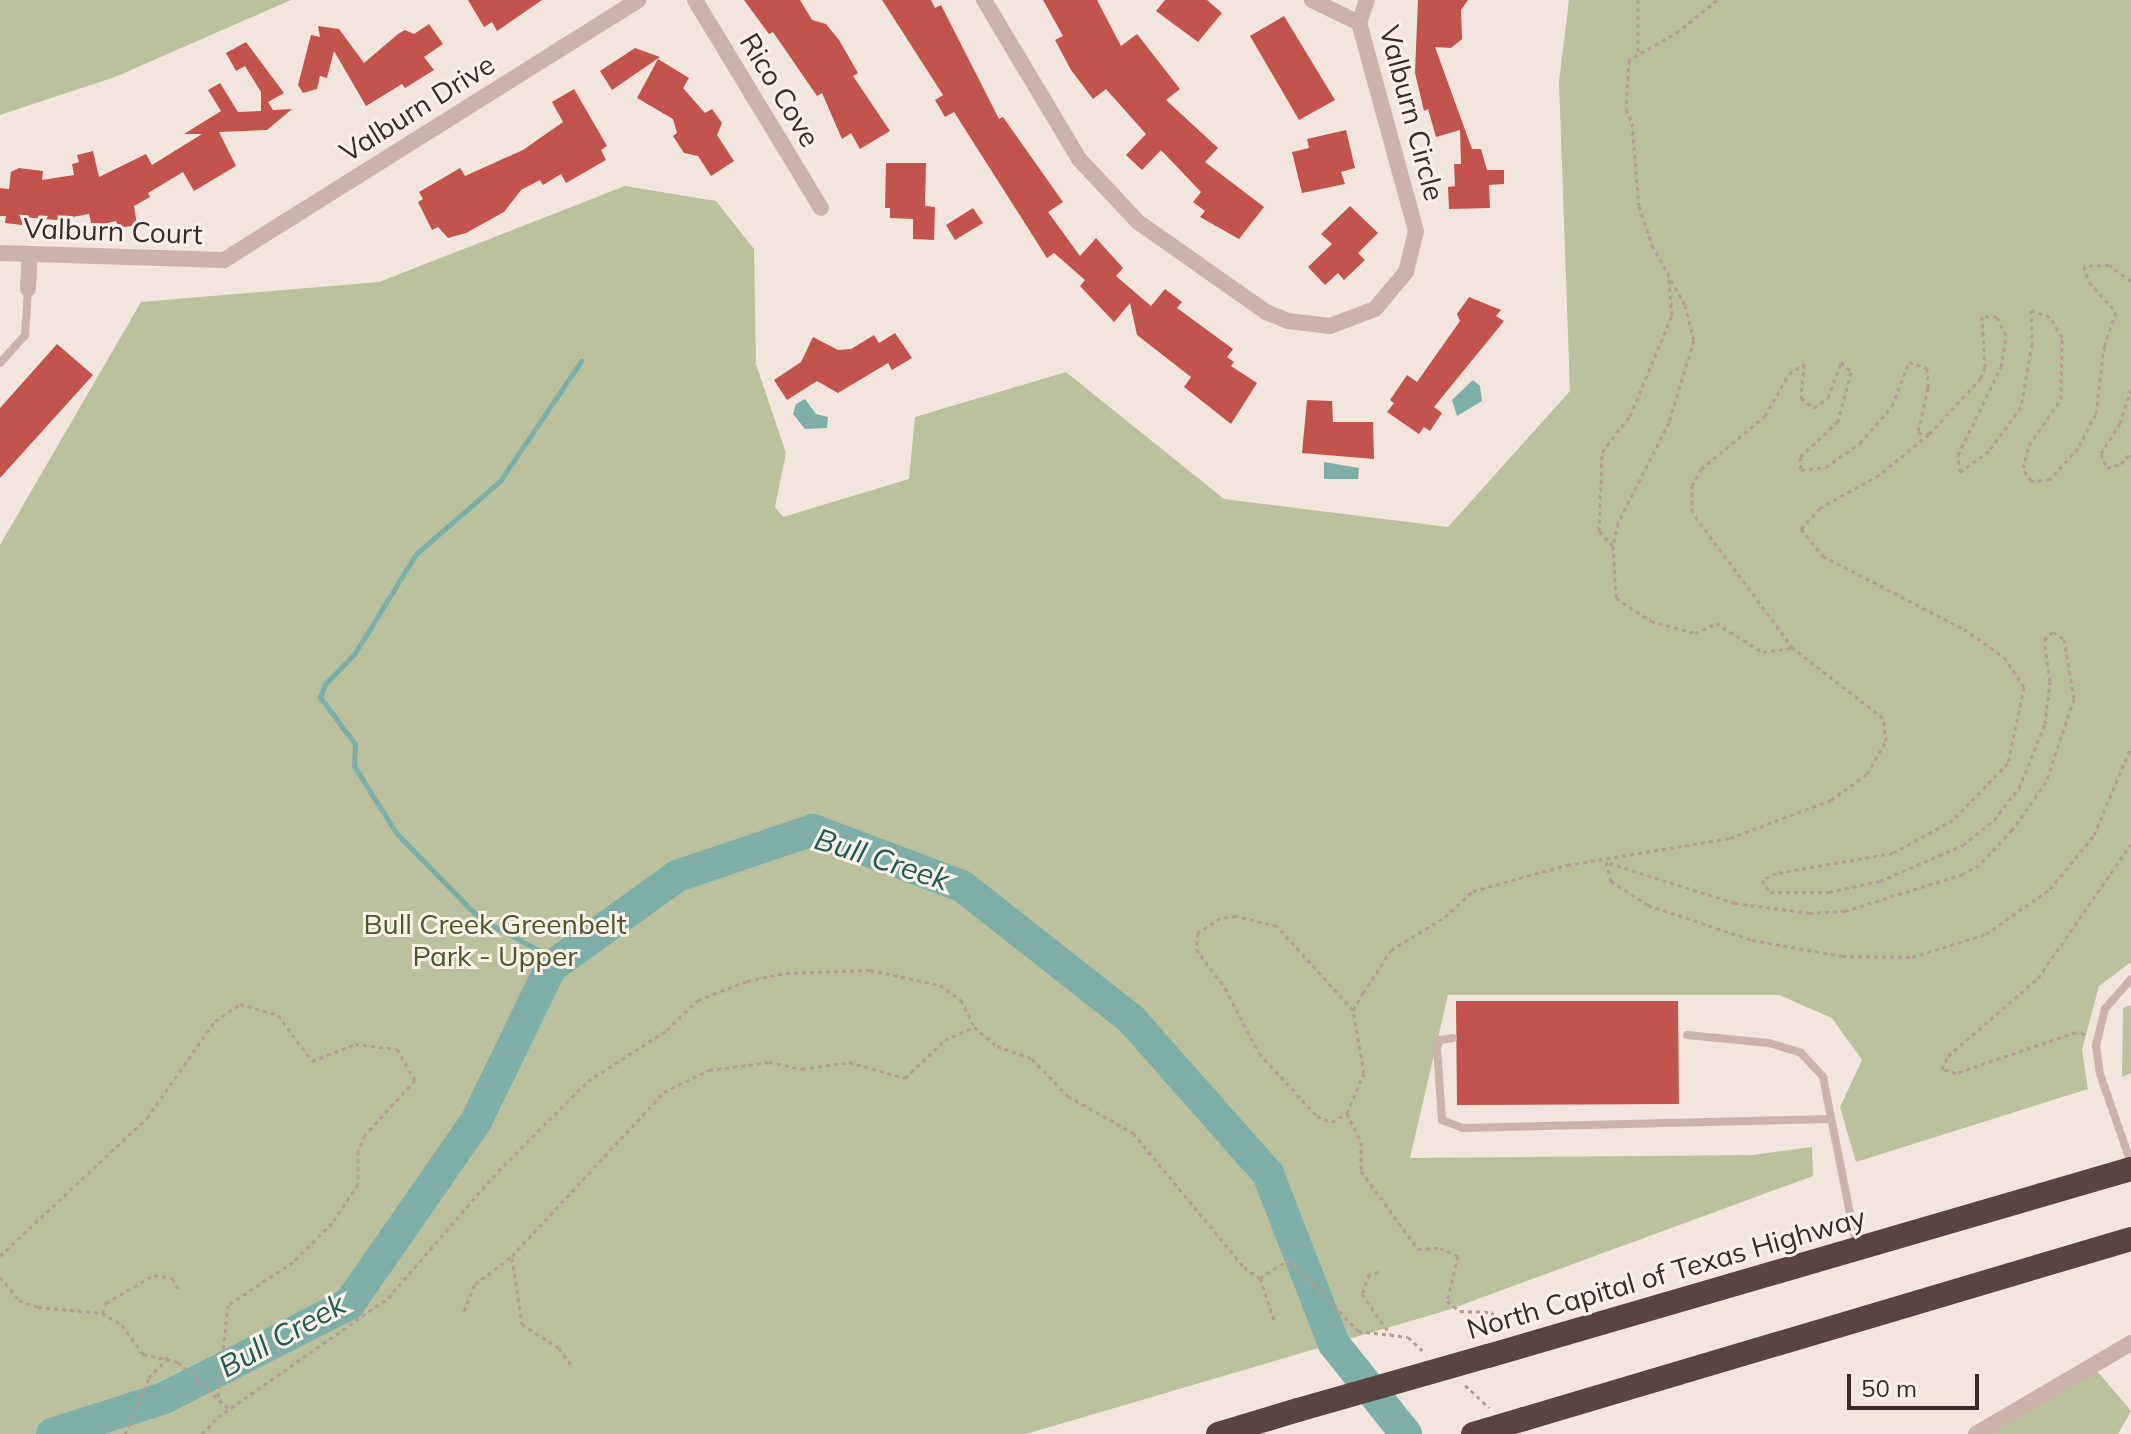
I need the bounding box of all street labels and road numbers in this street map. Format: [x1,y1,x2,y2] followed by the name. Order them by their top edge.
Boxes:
[1373,22,1451,204] street label: Valburn Circle
[733,27,827,153] street label: Rico Cove
[334,47,500,169] street label: Valburn Drive
[23,211,203,251] street label: Valburn Court
[1463,1200,1869,1346] street label: North Capital of Texas Highway

